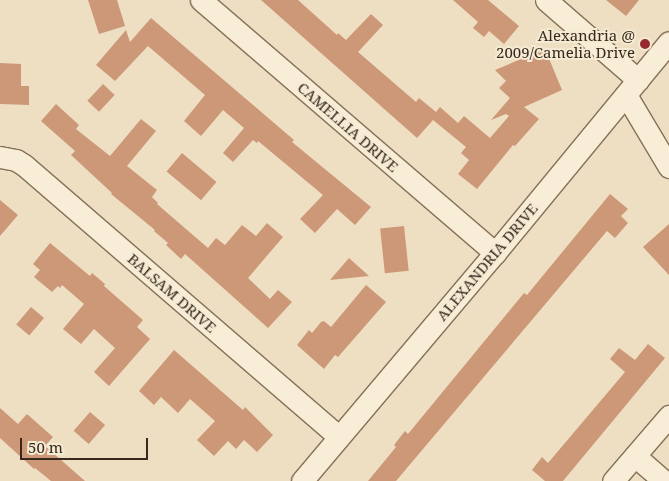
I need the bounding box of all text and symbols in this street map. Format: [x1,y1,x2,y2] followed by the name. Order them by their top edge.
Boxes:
[496,26,635,61] place label: Alexandria @ 2009/Camelia Drive
[639,38,651,50] marker: Alexandria @ 2009/Camelia Drive
[294,78,402,176] street label: CAMELLIA DRIVE
[433,200,541,324] street label: ALEXANDRIA DRIVE
[124,250,220,336] street label: BALSAM DRIVE
[22,428,150,460] scale bar
[28,437,63,457] text: 50 m

